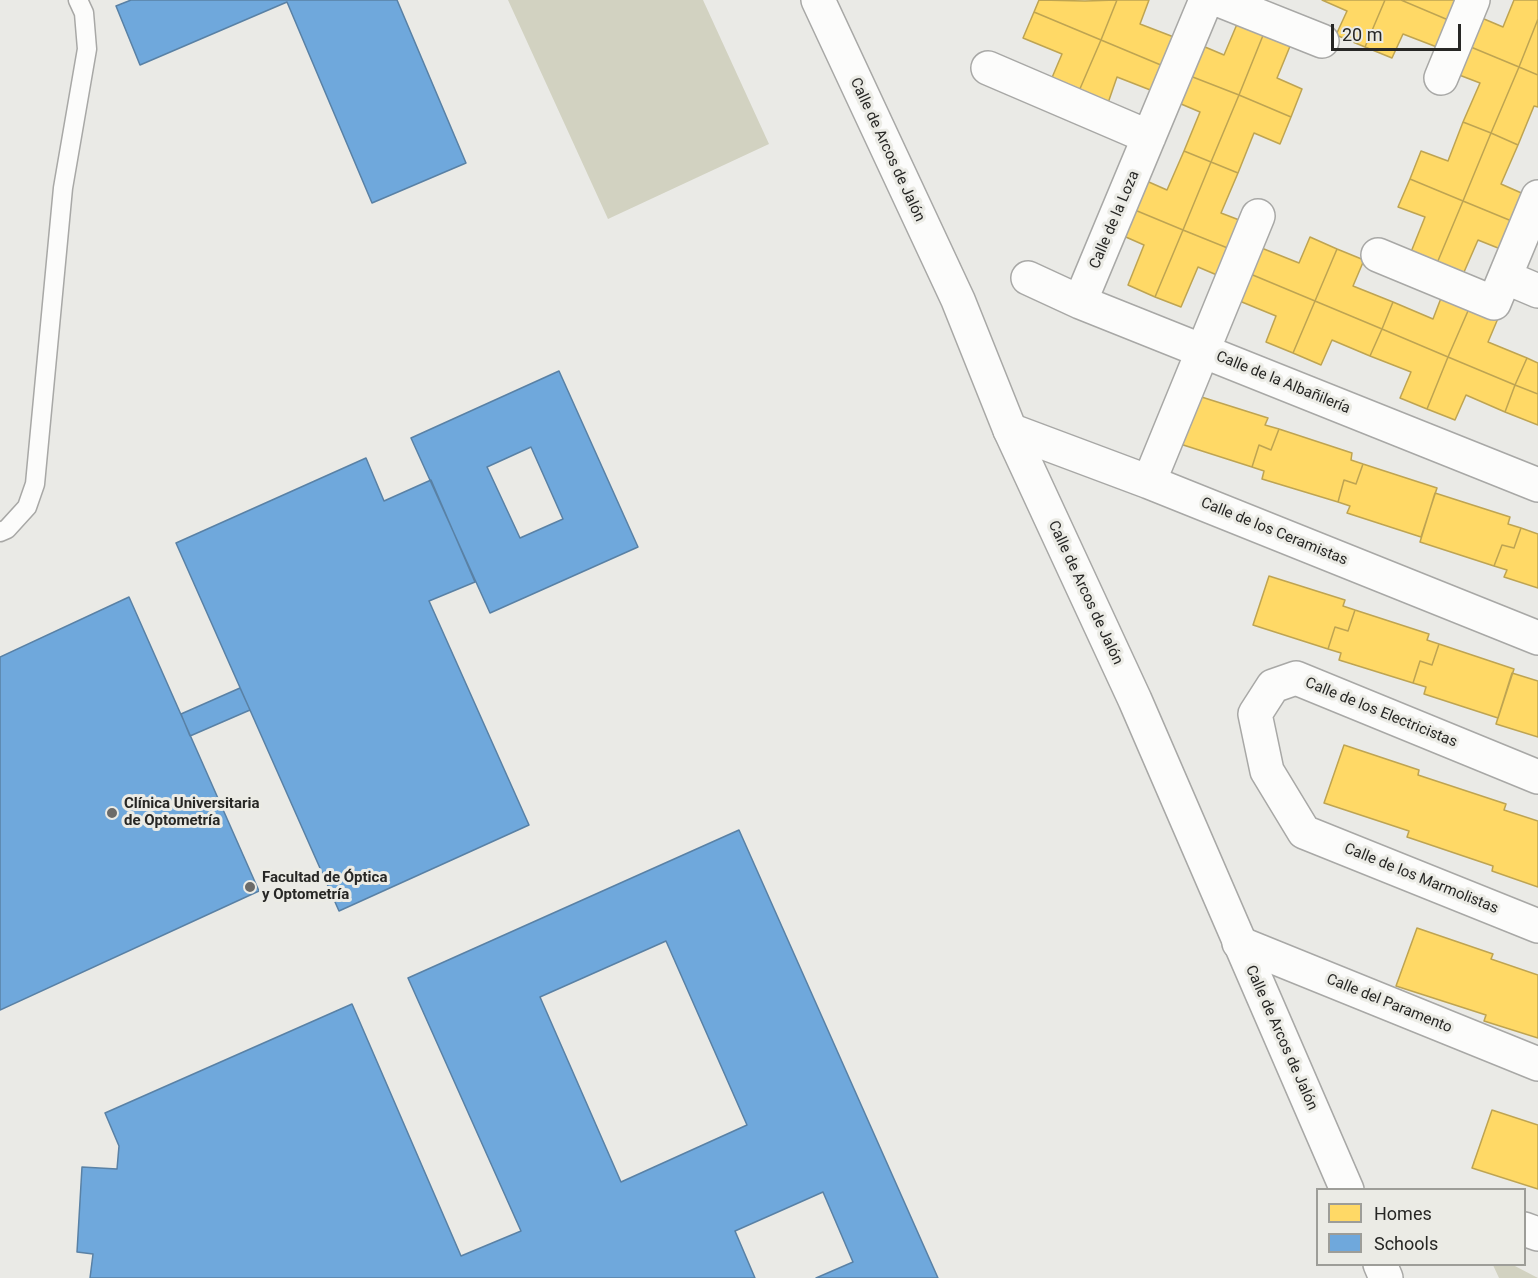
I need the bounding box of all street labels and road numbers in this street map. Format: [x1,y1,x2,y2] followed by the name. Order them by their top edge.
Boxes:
[846,75,928,225] street label: Calle de Arcos de Jalón
[1086,168,1144,272] street label: Calle de la Loza
[1213,348,1353,418] street label: Calle de la Albañilería
[1198,494,1350,570] street label: Calle de los Ceramistas
[1044,518,1126,668] street label: Calle de Arcos de Jalón
[1302,674,1460,752] street label: Calle de los Electricistas
[1341,840,1501,918] street label: Calle de los Marmolistas
[1241,963,1321,1113] street label: Calle de Arcos de Jalón
[1324,971,1454,1037] street label: Calle del Paramento

